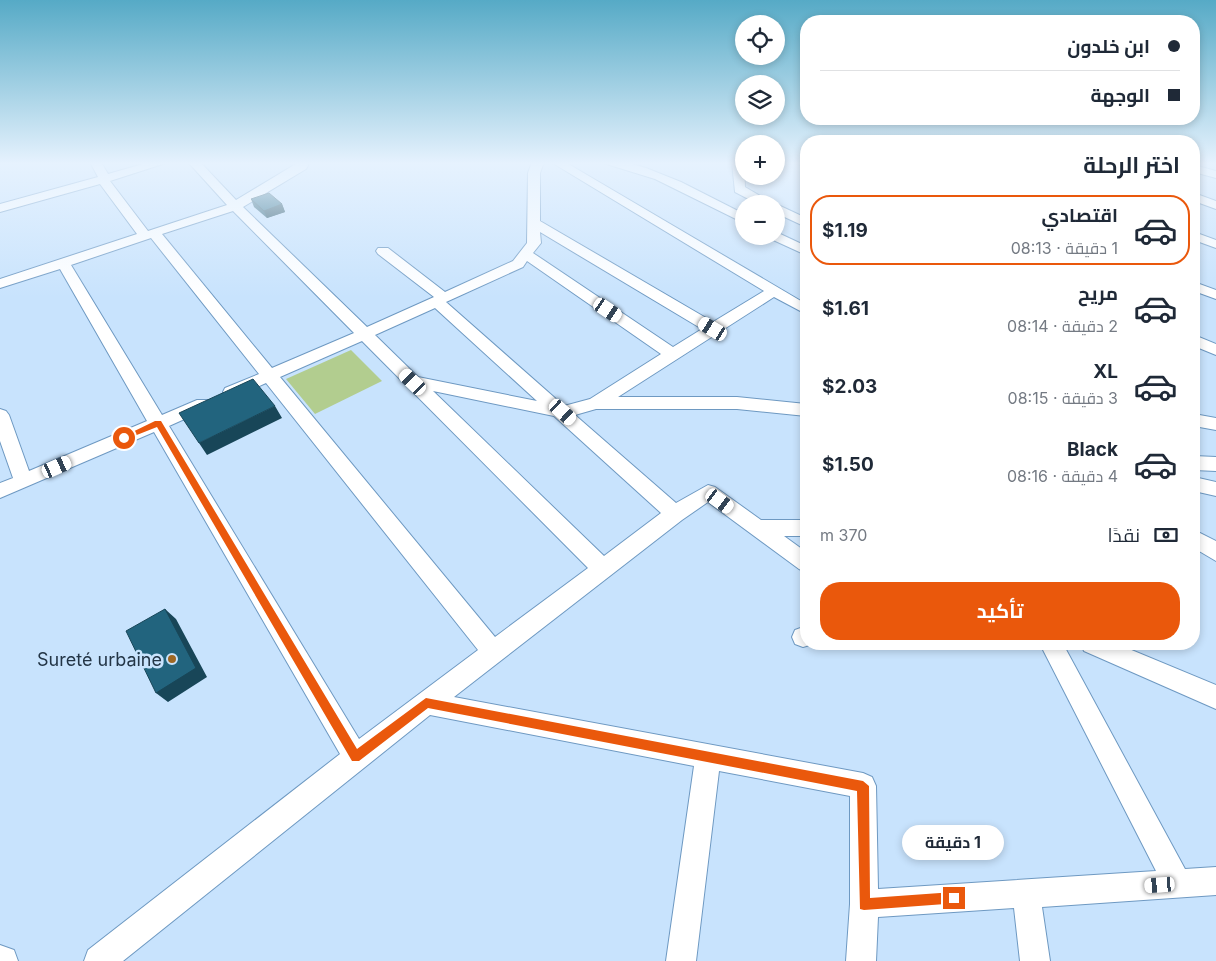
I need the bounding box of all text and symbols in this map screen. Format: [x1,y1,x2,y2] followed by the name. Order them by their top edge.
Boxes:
[735,15,785,245] map controls
[735,15,785,65] button: locate
[1067,35,1150,58] text: ابن خلدون
[735,75,785,125] button: layers
[1090,84,1150,107] text: الوجهة
[735,135,785,185] button: +
[1083,152,1180,178] text: اختر الرحلة
[735,195,785,245] button: −
[1042,204,1118,227] text: اقتصادي
[1133,208,1178,253] icon: car
[822,219,868,242] text: $1.19
[1011,238,1118,258] text: 1 دقيقة · 08:13
[1078,282,1118,305] text: مريح
[1133,286,1178,331] icon: car
[591,295,624,325] car
[822,297,869,320] text: $1.61
[696,315,729,343] car
[1007,316,1118,336] text: 2 دقيقة · 08:14
[1093,360,1118,383] text: XL
[1133,364,1178,409] icon: car
[396,366,429,398] car
[822,375,877,398] text: $2.03
[1008,388,1118,408] text: 3 دقيقة · 08:15
[546,396,579,428] car
[113,427,135,449] route start
[1067,438,1118,461] text: Black
[1133,442,1178,487] icon: car
[822,453,874,476] text: $1.50
[40,454,73,480] car
[1007,466,1118,486] text: 4 دقيقة · 08:16
[703,486,736,516] car
[1152,521,1180,549] icon: cash
[1108,524,1140,547] text: نقدًا
[820,525,867,545] text: 370 m
[820,582,1180,640] button: تأكيد
[37,649,162,670] place label: Sureté urbaine
[166,653,178,665] marker: Sureté urbaine
[903,826,1005,860] callout: 1 دقيقة
[925,832,981,852] text: 1 دقيقة
[1144,876,1175,894] car
[943,887,965,909] route end

